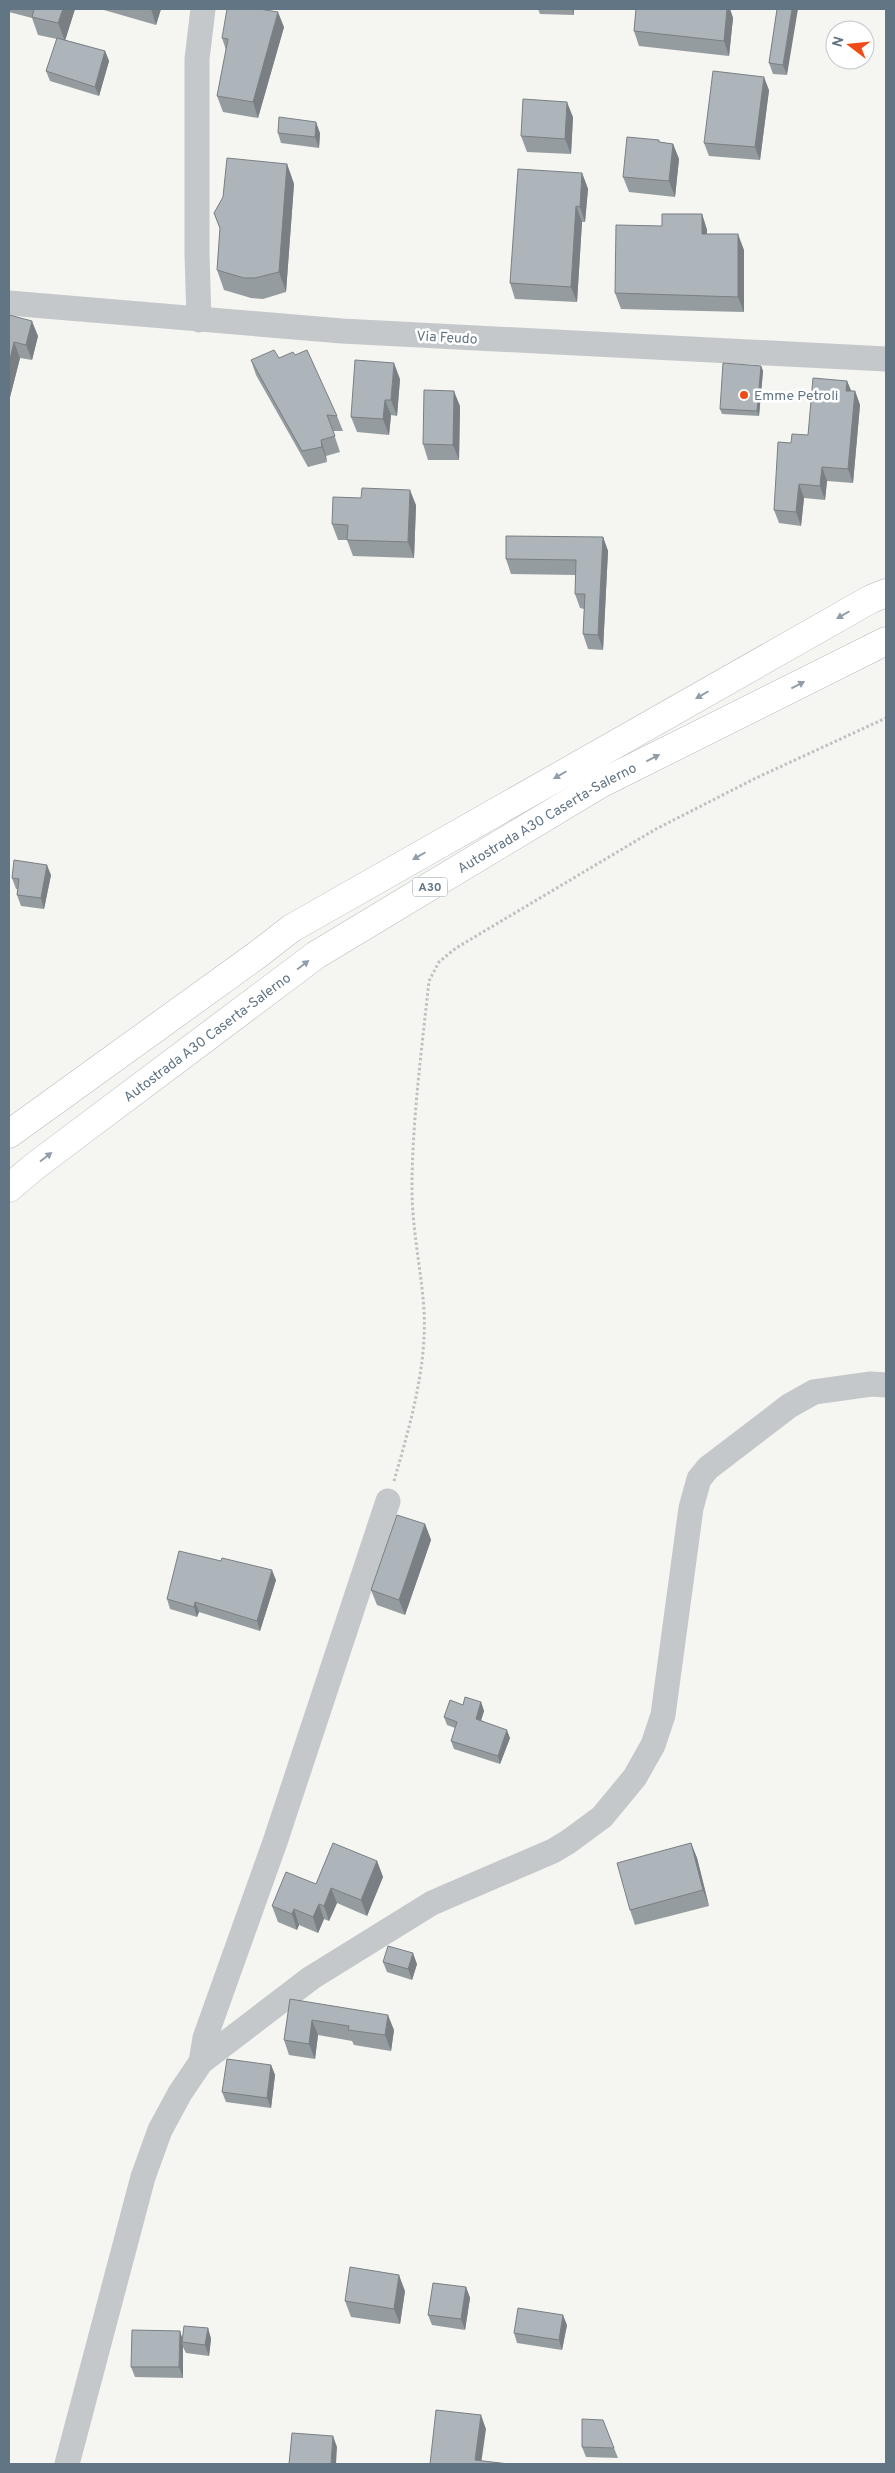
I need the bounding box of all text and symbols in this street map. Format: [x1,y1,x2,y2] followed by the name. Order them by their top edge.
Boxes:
[825,20,875,70] north arrow
[829,35,849,49] text: N
[416,328,478,349] street label: Via Feudo
[754,388,838,405] place label: Emme Petroli
[738,389,750,401] marker: Emme Petroli
[836,610,850,619] one-way arrow
[791,681,805,689] one-way arrow
[694,691,709,699] one-way arrow
[646,754,660,762] one-way arrow
[455,760,640,878] street label: Autostrada A30 Caserta-Salerno
[554,771,567,780] one-way arrow
[412,851,426,860] one-way arrow
[412,878,448,896] road number: A30
[296,960,309,971] one-way arrow
[121,970,295,1106] street label: Autostrada A30 Caserta-Salerno
[39,1152,52,1163] one-way arrow

